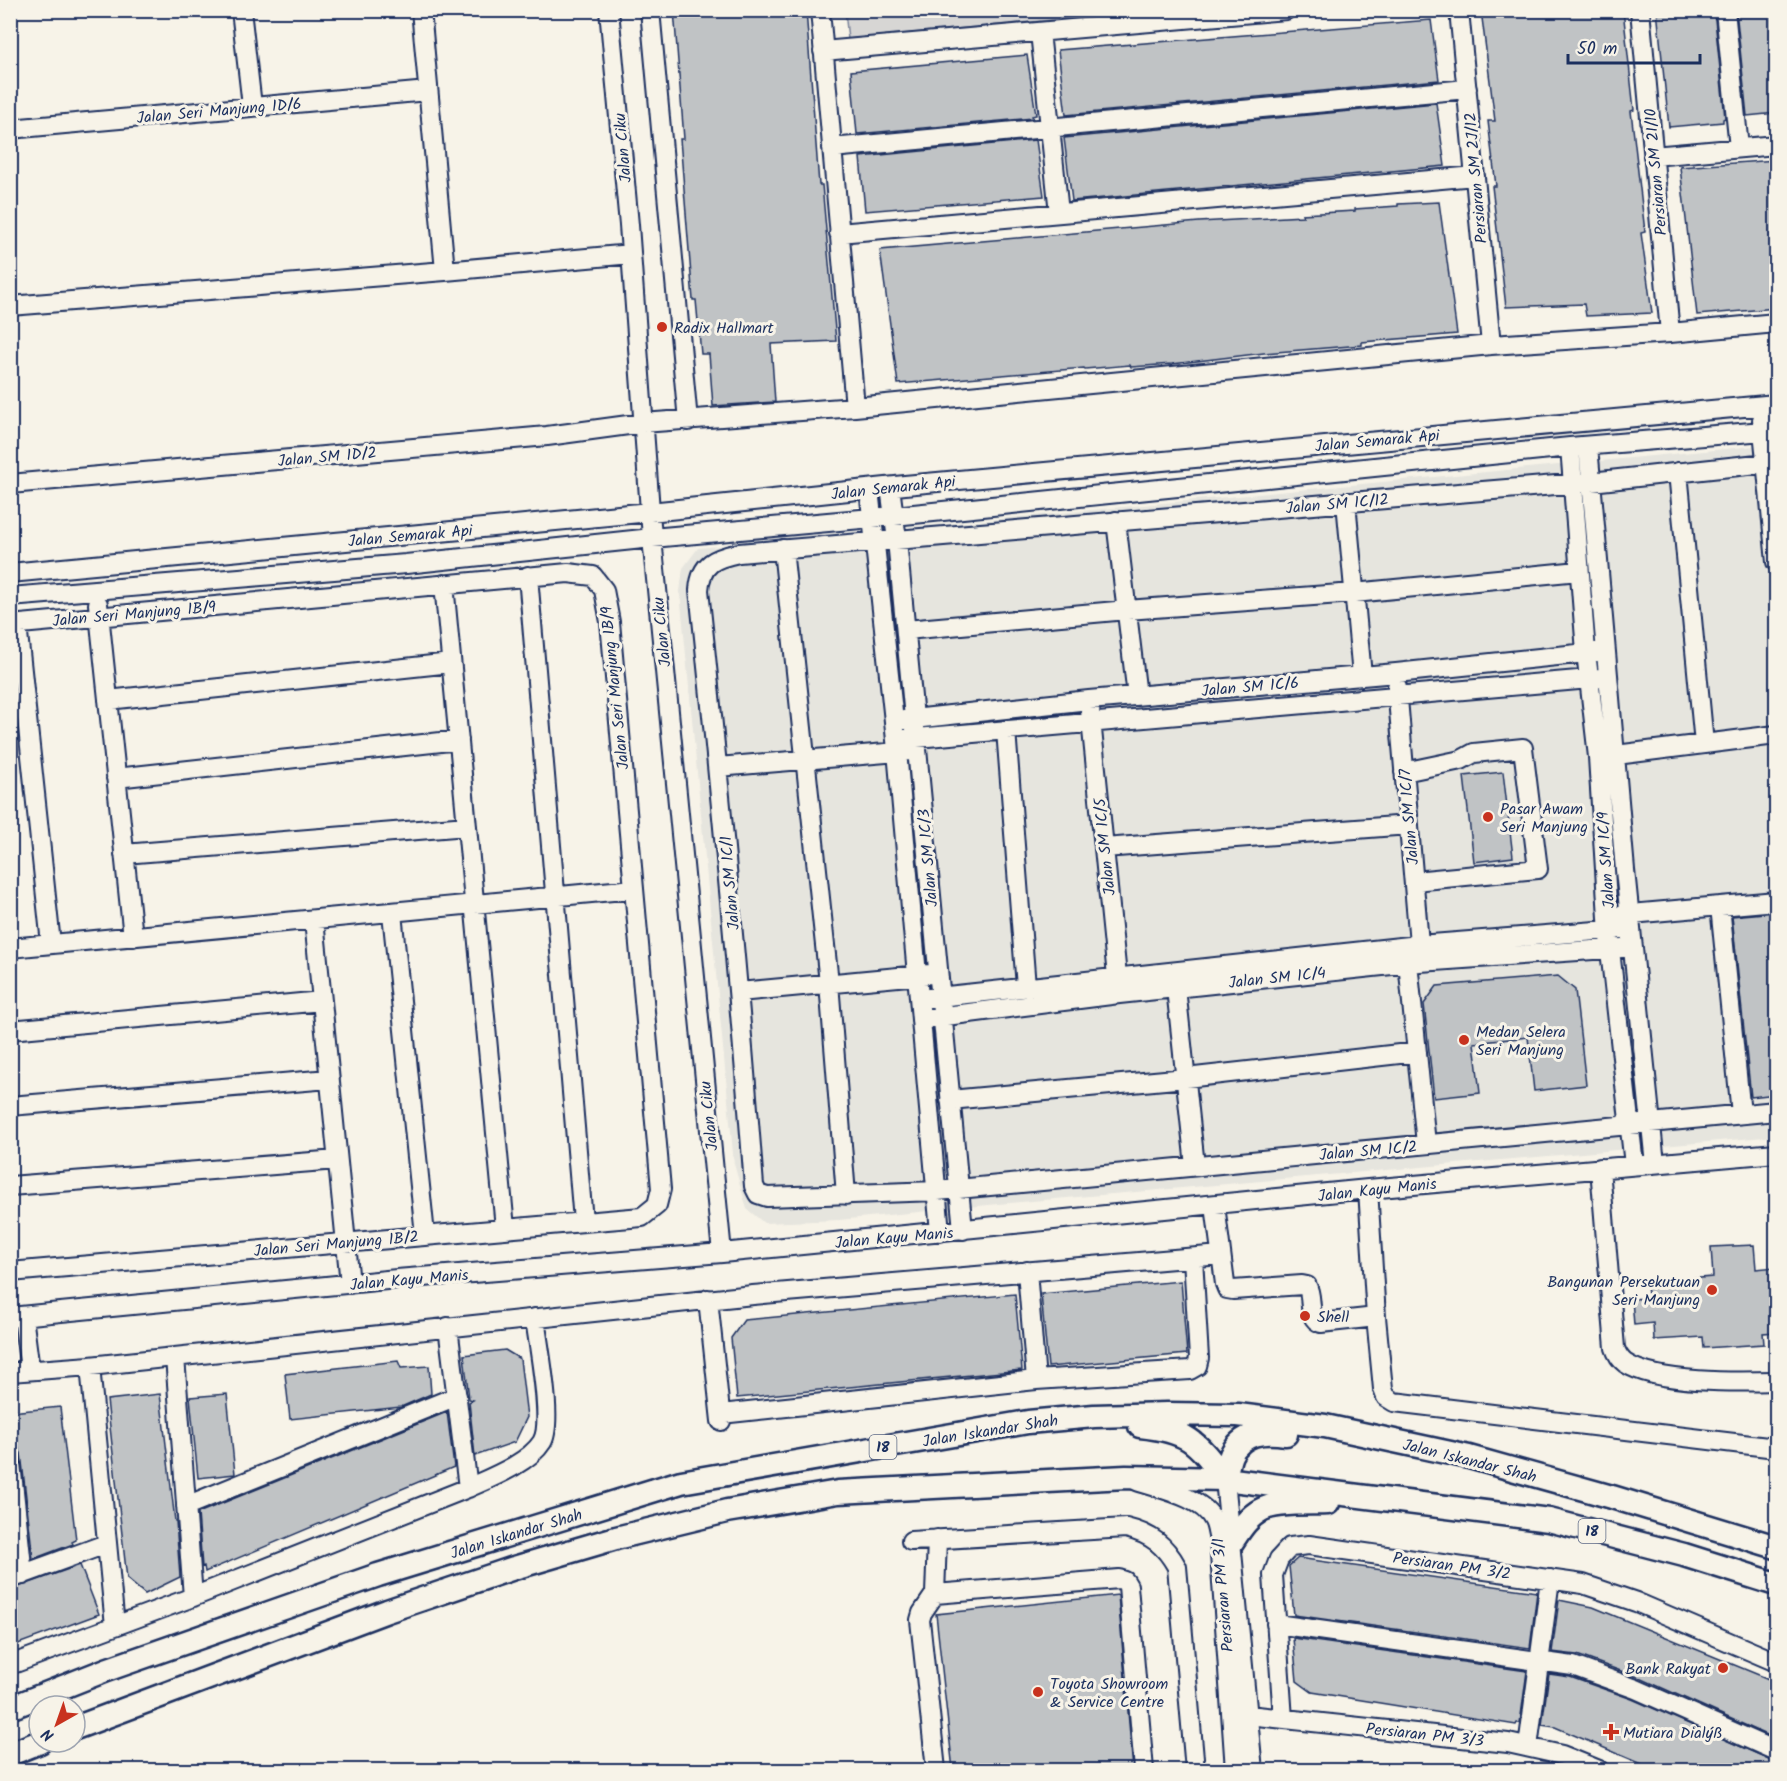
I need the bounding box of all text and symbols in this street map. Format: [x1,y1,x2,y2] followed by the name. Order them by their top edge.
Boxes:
[1568,27,1700,65] scale bar
[1577,35,1617,64] text: 50 m
[136,92,303,131] street label: Jalan Seri Manjung 1D/6
[1638,107,1675,236] street label: Persiaran SM 2I/10
[1458,111,1495,244] street label: Persiaran SM 2J/12
[608,112,639,184] street label: Jalan Ciku
[674,316,774,341] place label: Radix Hallmart
[655,320,669,334] marker: Radix Hallmart
[1314,423,1442,459] street label: Jalan Semarak Api
[277,441,378,474] street label: Jalan SM 1D/2
[830,469,958,507] street label: Jalan Semarak Api
[1284,488,1390,521] street label: Jalan SM 1C/12
[347,518,475,554] street label: Jalan Semarak Api
[51,595,217,634] street label: Jalan Seri Manjung 1B/9
[646,595,679,668] street label: Jalan Ciku
[594,605,637,771] street label: Jalan Seri Manjung 1B/9
[1200,671,1300,704] street label: Jalan SM 1C/6
[1393,767,1426,866] street label: Jalan SM 1C/7
[1088,796,1123,897] street label: Jalan SM 1C/5
[1500,797,1588,840] place label: Pasar Awam Seri Manjung
[912,808,945,908] street label: Jalan SM 1C/3
[1481,810,1495,824] marker: Pasar Awam Seri Manjung
[1591,810,1622,909] street label: Jalan SM 1C/9
[714,835,747,931] street label: Jalan SM 1C/1
[1227,961,1327,996] street label: Jalan SM 1C/4
[1476,1020,1566,1063] place label: Medan Selera Seri Manjung
[1457,1033,1471,1047] marker: Medan Selera Seri Manjung
[693,1079,726,1152] street label: Jalan Ciku
[1318,1135,1418,1168] street label: Jalan SM 1C/2
[1317,1172,1438,1209] street label: Jalan Kayu Manis
[834,1221,955,1256] street label: Jalan Kayu Manis
[252,1225,420,1264] street label: Jalan Seri Manjung 1B/2
[349,1263,470,1298] street label: Jalan Kayu Manis
[1547,1270,1700,1313] place label: Bangunan Persekutuan Seri Manjung
[1705,1283,1719,1297] marker: Bangunan Persekutuan Seri Manjung
[1317,1305,1349,1330] place label: Shell
[1298,1309,1312,1323] marker: Shell
[921,1408,1060,1455] street label: Jalan Iskandar Shah
[1400,1433,1539,1490] street label: Jalan Iskandar Shah
[870,1435,896,1459] road number: 18
[447,1502,586,1566] street label: Jalan Iskandar Shah
[1578,1519,1606,1543] road number: 18
[1206,1537,1241,1653] street label: Persiaran PM 3/1
[1391,1546,1512,1587] street label: Persiaran PM 3/2
[1625,1657,1712,1682] place label: Bank Rakyat
[1716,1661,1730,1675] marker: Bank Rakyat
[1050,1672,1169,1715] place label: Toyota Showroom & Service Centre
[1031,1685,1045,1699] marker: Toyota Showroom & Service Centre
[27,1694,87,1754] north arrow
[1364,1717,1485,1754] street label: Persiaran PM 3/3
[1623,1721,1722,1746] place label: Mutiara Dialýß
[36,1722,60,1747] text: N
[1604,1725,1618,1739] marker: Mutiara Dialýß

